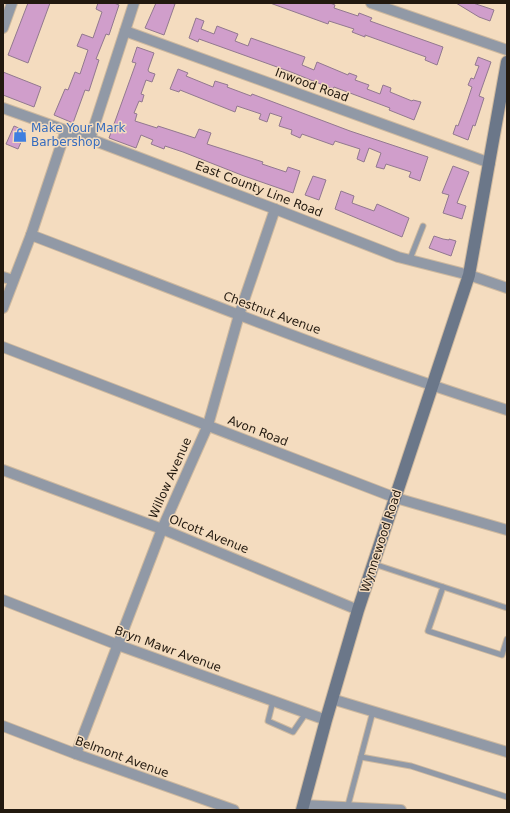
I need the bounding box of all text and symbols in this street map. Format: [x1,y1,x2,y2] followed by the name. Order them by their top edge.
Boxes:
[273,65,351,105] street label: Inwood Road
[31,121,125,149] place label: Make Your Mark Barbershop
[12,127,28,143] shop icon: Make Your Mark Barbershop
[193,158,325,220] street label: East County Line Road
[221,289,323,337] street label: Chestnut Avenue
[226,413,290,449] street label: Avon Road
[146,435,194,521] street label: Willow Avenue
[358,488,404,594] street label: Wynnewood Road
[167,512,251,556] street label: Olcott Avenue
[113,623,223,675] street label: Bryn Mawr Avenue
[73,734,171,780] street label: Belmont Avenue

